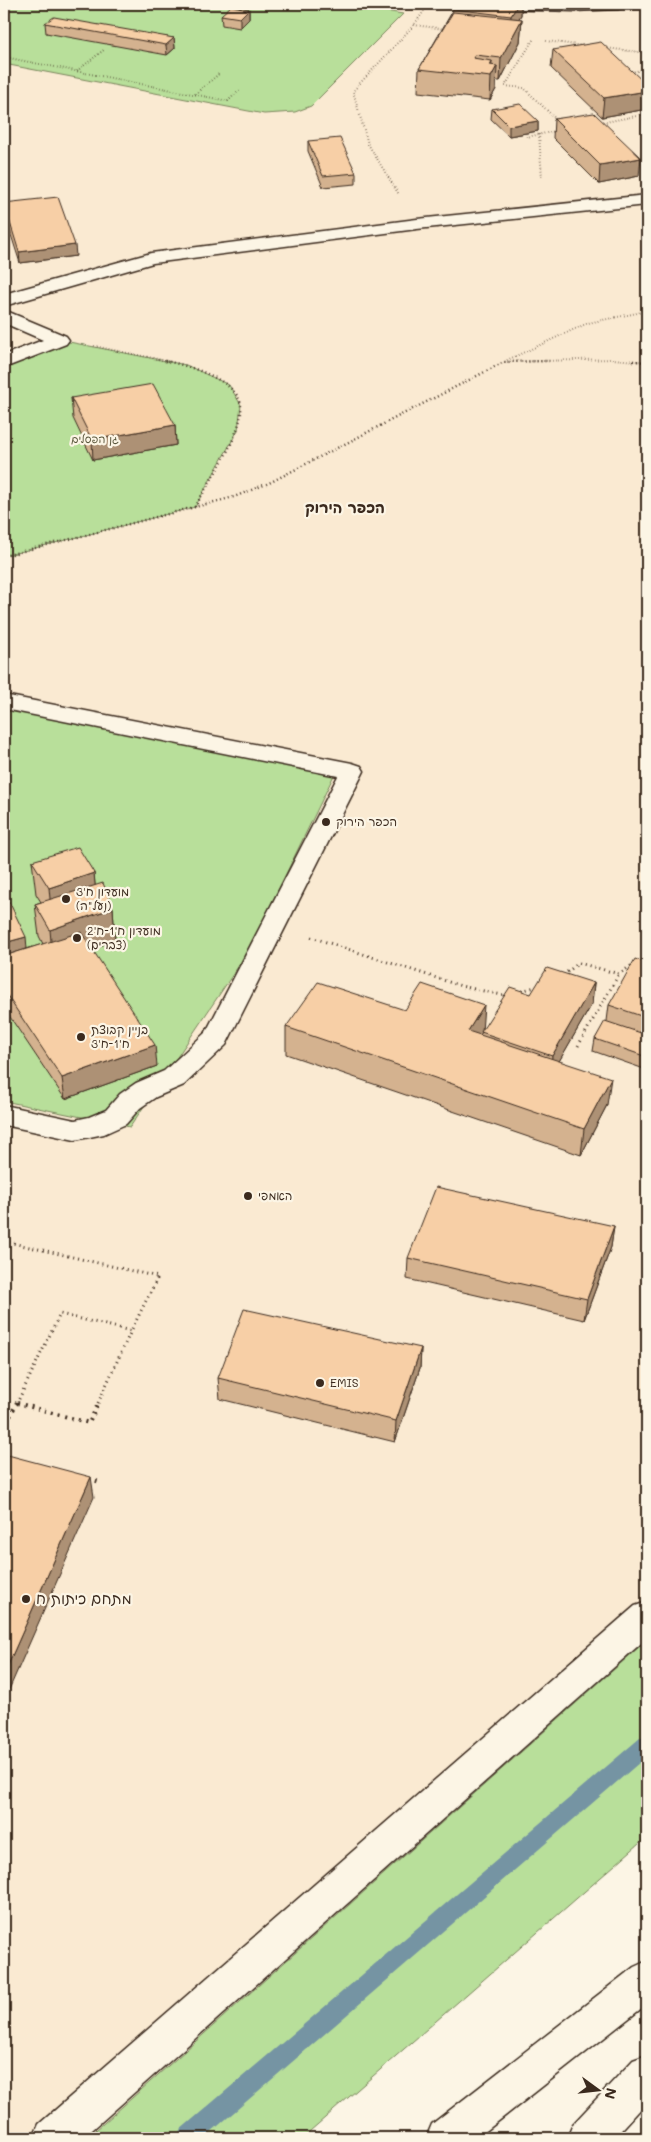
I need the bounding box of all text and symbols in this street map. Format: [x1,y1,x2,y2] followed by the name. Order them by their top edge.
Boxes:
[71,431,119,446] park label: גן הפסלים
[305,497,385,517] district label: הכפר הירוק
[336,813,397,829] place label: הכפר הירוק
[320,816,332,828] marker: הכפר הירוק
[76,883,129,913] place label: מועדון ח'3 (נעל"ה)
[60,893,72,905] marker: מועדון ח'3 (נעל"ה)
[87,922,161,952] place label: מועדון ח'1-ח'2 (צברים)
[71,932,83,944] marker: מועדון ח'1-ח'2 (צברים)
[91,1021,148,1051] place label: בניין קבוצת ח'1-ח'3
[75,1031,87,1043] marker: בניין קבוצת ח'1-ח'3
[258,1187,292,1203] place label: האמפי
[242,1190,254,1202] marker: האמפי
[330,1374,359,1390] place label: EMIS
[314,1377,326,1389] marker: EMIS
[36,1588,132,1608] place label: מתחם כיתות ח
[20,1593,32,1605] marker: מתחם כיתות ח
[574,2064,624,2114] north arrow
[600,2086,622,2101] text: N

